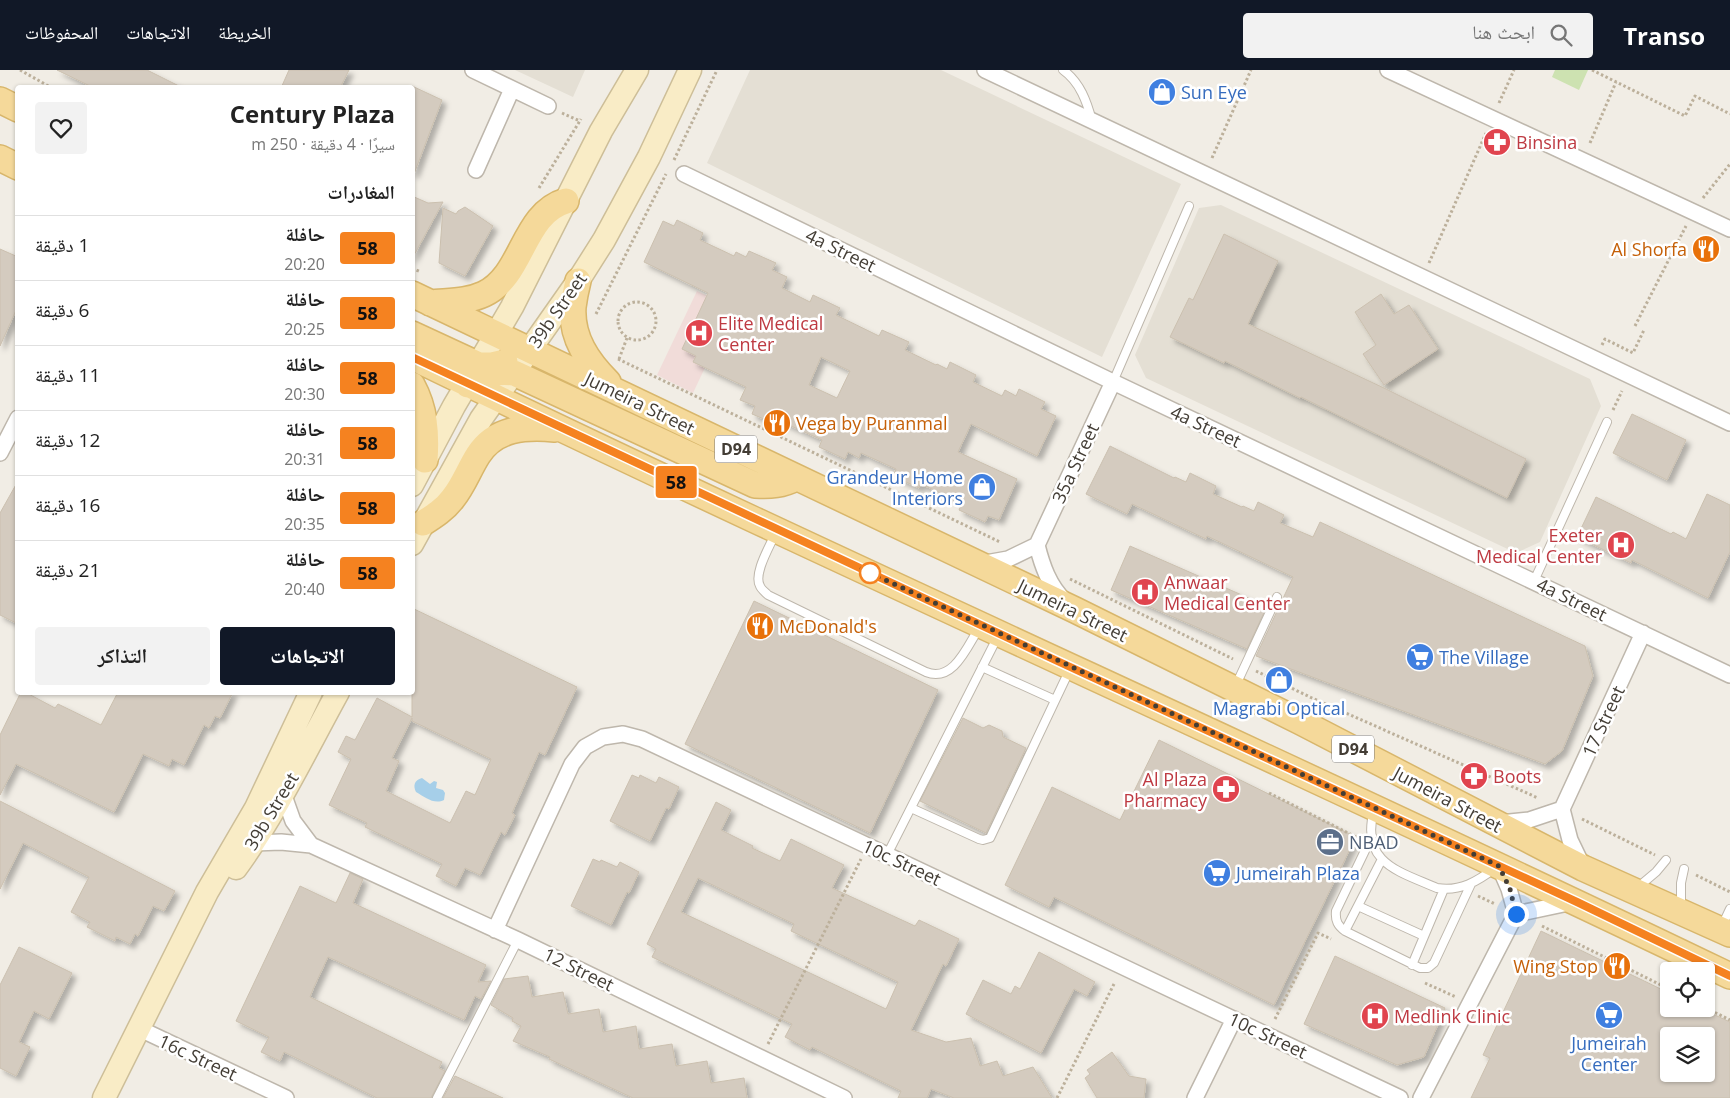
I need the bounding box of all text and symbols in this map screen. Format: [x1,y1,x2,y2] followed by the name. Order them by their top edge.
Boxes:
[1243,13,1593,58] search box
[1472,19,1535,45] text: ابحث هنا
[1623,19,1705,52] text: Transo
[25,20,98,44] text: المحفوظات
[126,20,190,44] text: الاتجاهات
[218,20,271,44] text: الخريطة
[1547,21,1575,49] icon: search
[1147,77,1177,107] shop icon: Sun Eye
[1181,80,1247,104] place label: Sun Eye
[230,97,395,130] text: Century Plaza
[35,102,87,154] button: heart
[1482,127,1512,157] pharmacy icon: Binsina
[1516,130,1577,154] place label: Binsina
[251,133,395,155] text: سيرًا · 4 دقيقة · 250 m
[328,179,395,205] text: المغادرات
[286,221,325,247] text: حافلة
[802,223,880,277] street label: 4a Street
[35,232,89,258] text: 1 دقيقة
[1691,234,1721,264] restaurant icon: Al Shorfa
[357,236,378,260] text: 58
[1611,237,1687,261] place label: Al Shorfa
[284,253,325,275] text: 20:20
[522,268,592,352] street label: 39b Street
[286,286,325,312] text: حافلة
[35,297,89,323] text: 6 دقيقة
[357,301,378,325] text: 58
[718,311,823,356] place label: Elite Medical Center
[284,318,325,340] text: 20:25
[684,318,714,348] hospital icon: Elite Medical Center
[286,351,325,377] text: حافلة
[35,362,100,388] text: 11 دقيقة
[579,365,699,440] street label: Jumeira Street
[357,366,378,390] text: 58
[284,383,325,405] text: 20:30
[1167,399,1245,453] street label: 4a Street
[762,408,792,438] restaurant icon: Vega by Puranmal
[796,411,947,435] place label: Vega by Puranmal
[286,416,325,442] text: حافلة
[1046,419,1104,507] street label: 35a Street
[35,427,100,453] text: 12 دقيقة
[357,431,378,455] text: 58
[715,436,757,462] road number: D94
[284,448,325,470] text: 20:31
[826,465,963,510] place label: Grandeur Home Interiors
[654,466,698,498] line badge: 58
[666,470,686,494] text: 58
[967,472,997,502] shop icon: Grandeur Home Interiors
[286,481,325,507] text: حافلة
[35,492,100,518] text: 16 دقيقة
[357,496,378,520] text: 58
[284,513,325,535] text: 20:35
[1476,523,1603,568] place label: Exeter Medical Center
[1606,530,1636,560] hospital icon: Exeter Medical Center
[286,546,325,572] text: حافلة
[35,557,100,583] text: 21 دقيقة
[357,561,378,585] text: 58
[859,562,881,584] unlabelled marker
[1164,570,1291,615] place label: Anwaar Medical Center
[1012,572,1132,647] street label: Jumeira Street
[1533,572,1611,626] street label: 4a Street
[1130,577,1160,607] hospital icon: Anwaar Medical Center
[284,578,325,600] text: 20:40
[745,611,775,641] restaurant icon: McDonald's
[779,614,877,638] place label: McDonald's
[35,627,210,685] button: التذاكر
[220,627,395,685] button: الاتجاهات
[1405,642,1435,672] supermarket icon: The Village
[1439,645,1529,669] place label: The Village
[1264,665,1294,695] shop icon: Magrabi Optical
[1576,682,1630,760] street label: 17 Street
[1213,696,1345,720] place label: Magrabi Optical
[1332,736,1374,762] road number: D94
[1388,759,1506,838] street label: Jumeira Street
[1459,761,1489,791] pharmacy icon: Boots
[1493,764,1541,788] place label: Boots
[1123,767,1208,812] place label: Al Plaza Pharmacy
[238,768,304,854] street label: 39b Street
[1211,774,1241,804] pharmacy icon: Al Plaza Pharmacy
[1315,827,1345,857] office icon: NBAD
[1349,830,1399,854] place label: NBAD
[859,833,945,891] street label: 10c Street
[1202,858,1232,888] supermarket icon: Jumeirah Plaza
[1234,861,1360,885] place label: Jumeirah Plaza
[1504,902,1529,927] your location
[540,942,618,996] street label: 12 Street
[1602,951,1632,981] restaurant icon: Wing Stop
[1513,954,1598,978] place label: Wing Stop
[1660,962,1715,1082] map controls
[1660,962,1715,1017] button: locate
[1594,1000,1624,1030] supermarket icon: Jumeirah Center
[1360,1001,1390,1031] hospital icon: Medlink Clinic
[1394,1004,1511,1028] place label: Medlink Clinic
[1225,1006,1311,1064] street label: 10c Street
[1660,1027,1715,1082] button: layers
[155,1028,241,1086] street label: 16c Street
[1569,1031,1647,1076] place label: Jumeirah Center

